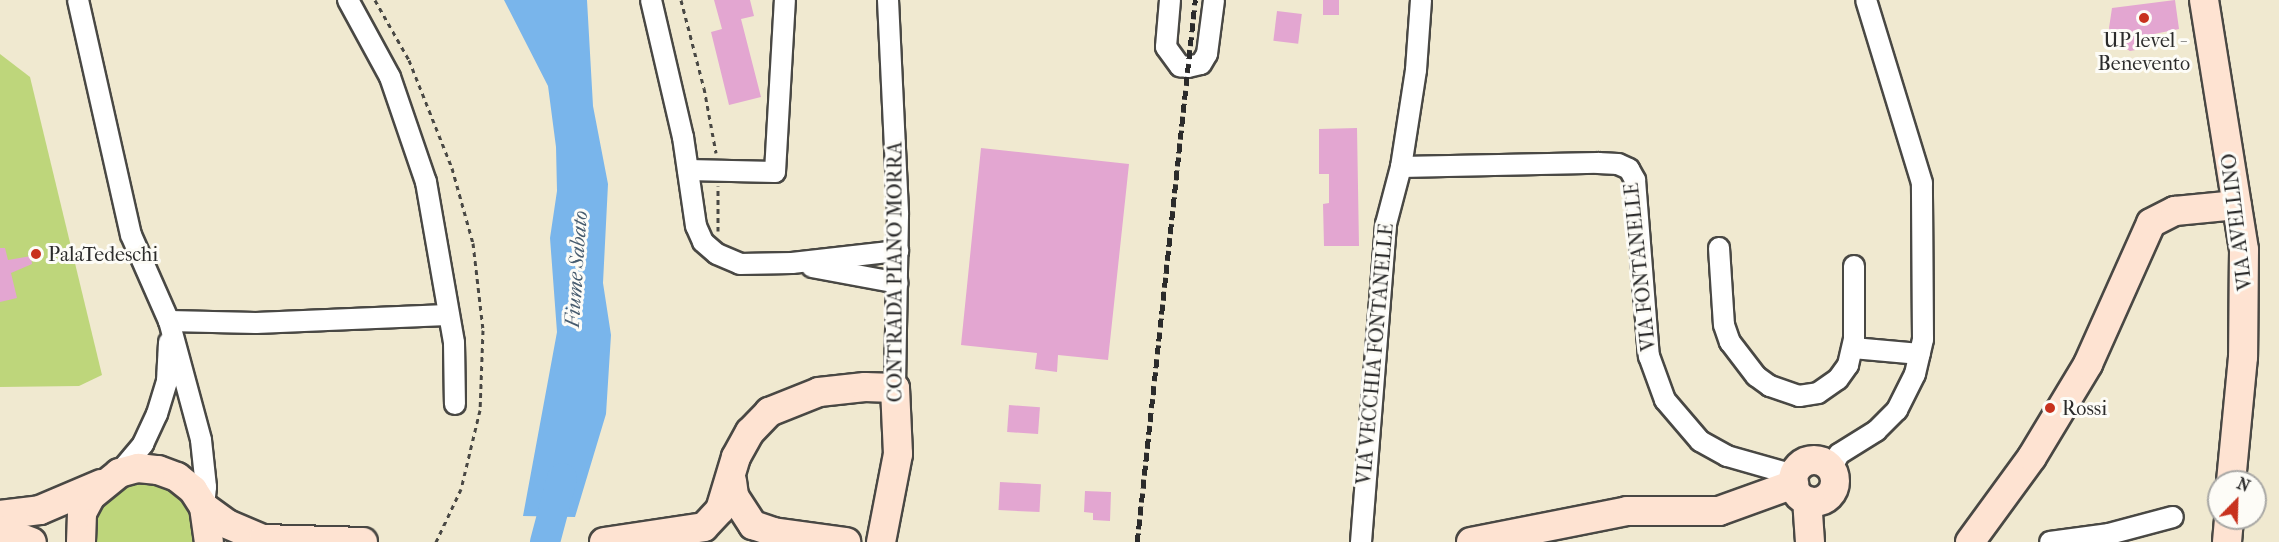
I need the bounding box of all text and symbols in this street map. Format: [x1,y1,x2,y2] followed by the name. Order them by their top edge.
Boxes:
[2137,11,2151,25] marker: UP level - Benevento
[2098,28,2190,75] place label: UP level - Benevento
[883,142,907,402] street label: CONTRADA PIANO MORRA
[2217,152,2257,292] street label: VIA AVELLINO
[1619,182,1661,352] street label: VIA FONTANELLE
[559,210,593,328] water label: Fiume Sabato
[1352,222,1398,486] street label: VIA VECCHIA FONTANELLE
[48,242,158,266] place label: PalaTedeschi
[29,247,43,261] marker: PalaTedeschi
[2062,396,2107,420] place label: Rossi
[2043,401,2057,415] marker: Rossi
[2207,470,2267,530] north arrow
[2234,474,2253,496] text: N

